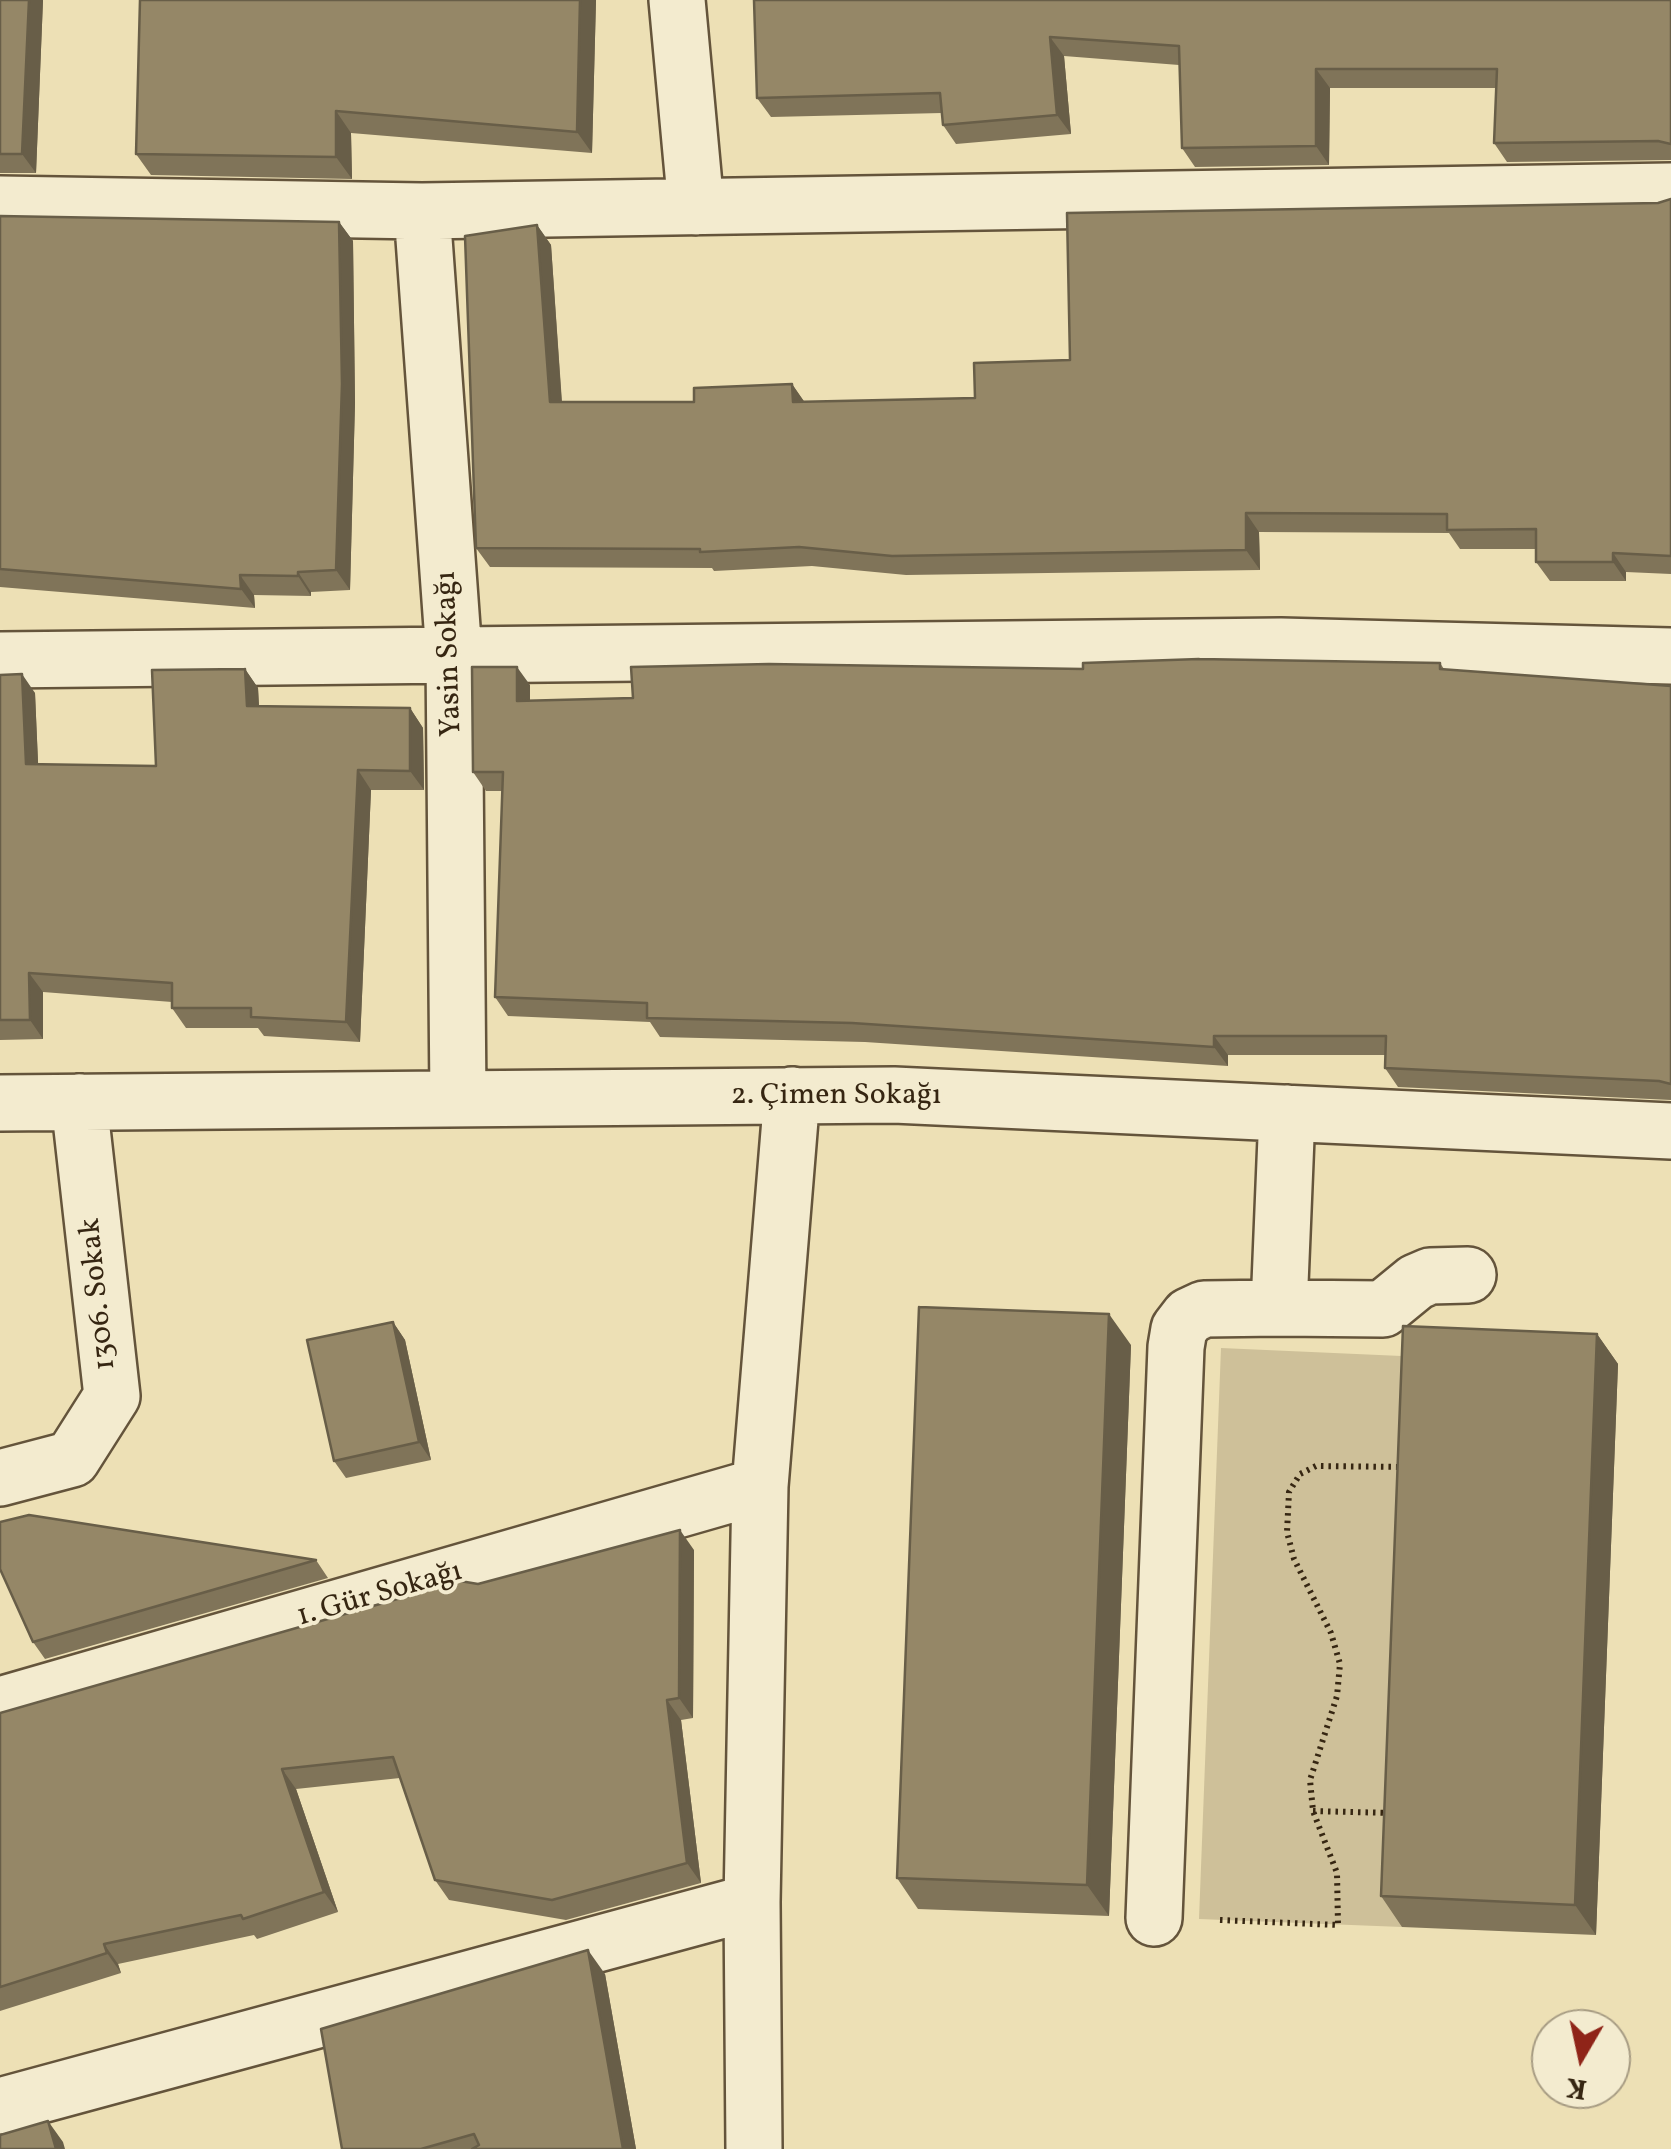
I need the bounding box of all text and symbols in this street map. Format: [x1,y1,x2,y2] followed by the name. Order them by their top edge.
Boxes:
[430,571,472,737] street label: Yasin Sokağı
[731,1079,941,1115] street label: 2. Çimen Sokağı
[74,1216,126,1372] street label: 1306. Sokak
[293,1555,467,1637] street label: 1. Gür Sokağı
[1531,2009,1631,2109] north arrow
[1563,2066,1590,2108] text: K

